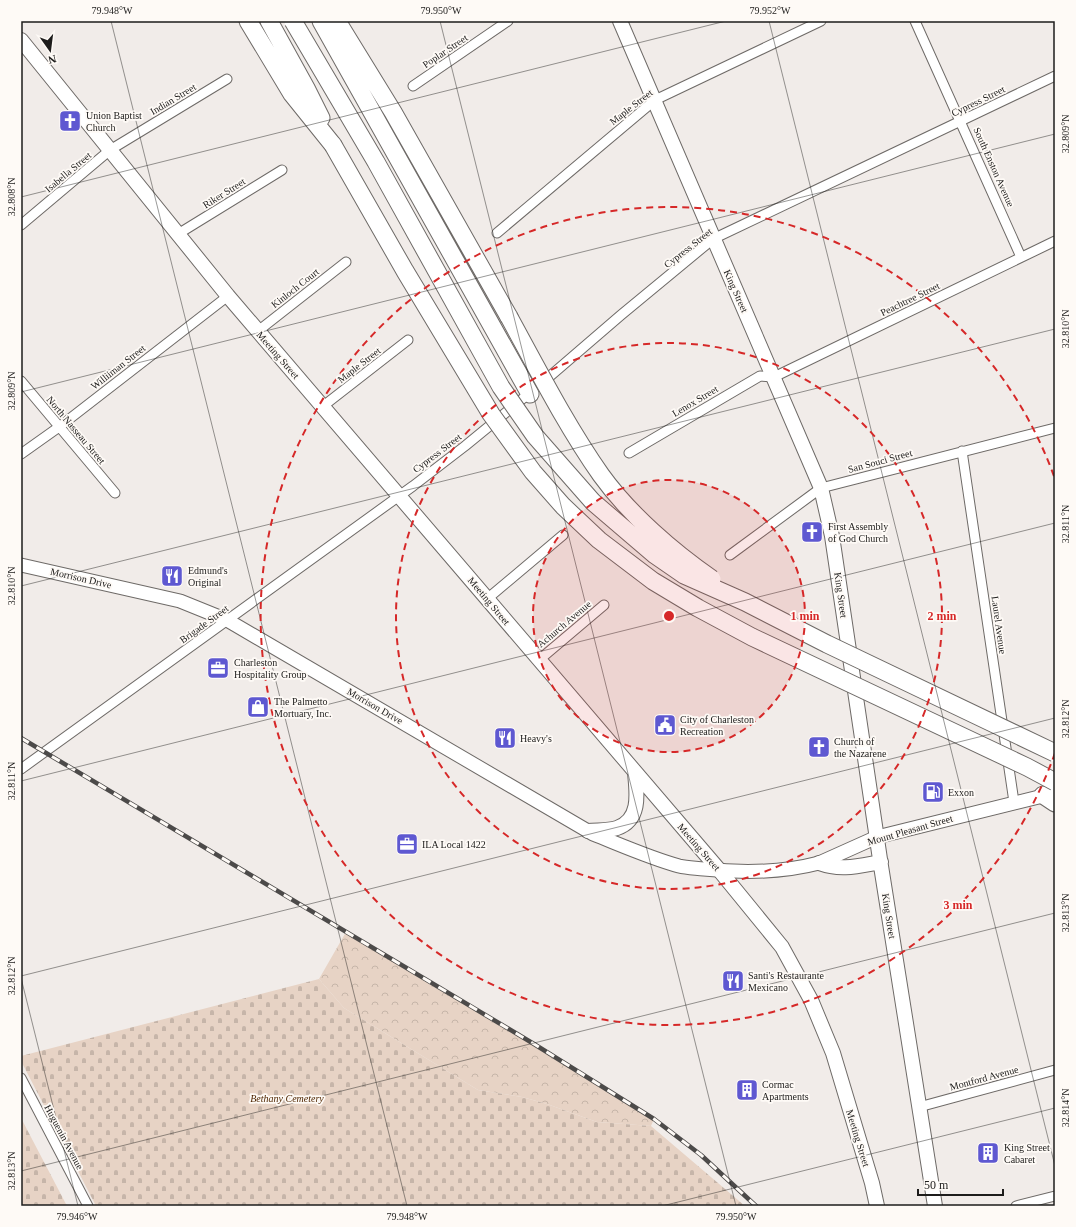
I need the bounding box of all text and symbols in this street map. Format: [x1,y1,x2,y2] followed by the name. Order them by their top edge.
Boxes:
[92,5,133,16] text: 79.948°W
[421,5,462,16] text: 79.950°W
[750,5,791,16] text: 79.952°W
[30,30,70,70] north arrow
[420,32,470,70] street label: Poplar Street
[47,53,58,66] text: N
[148,81,198,117] street label: Indian Street
[950,83,1007,119] street label: Cypress Street
[607,87,655,127] street label: Maple Street
[57,108,83,134] church icon: Union Baptist Church
[86,110,142,133] place label: Union Baptist Church
[1060,115,1071,153] text: 32.809°N
[971,126,1017,209] street label: South Enston Avenue
[43,149,94,195] street label: Isabella Street
[201,175,247,210] street label: Riker Street
[6,178,17,216] text: 32.808°N
[662,226,714,270] street label: Cypress Street
[269,266,321,310] street label: Kinloch Court
[722,268,750,314] street label: King Street
[879,280,942,318] street label: Peachtree Street
[1060,310,1071,348] text: 32.810°N
[254,329,302,381] street label: Meeting Street
[89,342,148,392] street label: Williiman Street
[335,345,383,385] street label: Maple Street
[6,372,17,410] text: 32.809°N
[670,383,720,419] street label: Lenox Street
[44,394,108,466] street label: North Nasseau Street
[411,431,464,475] street label: Cypress Street
[847,447,914,475] street label: San Souci Street
[1060,505,1071,543] text: 32.811°N
[799,519,825,545] church icon: First Assembly of God Church
[828,521,888,544] place label: First Assembly of God Church
[159,563,185,589] restaurant icon: Edmund's Original
[188,565,228,588] place label: Edmund's Original
[49,566,113,591] street label: Morrison Drive
[6,567,17,605] text: 32.810°N
[832,572,850,619] street label: King Street
[466,575,512,627] street label: Meeting Street
[989,595,1009,655] street label: Laurel Avenue
[535,598,594,650] street label: Achurch Avenue
[178,603,231,645] street label: Brigade Street
[662,609,676,623] centre of rings
[790,609,820,623] text: 1 min
[927,609,957,623] text: 2 min
[205,655,231,681] office icon: Charleston Hospitality Group
[234,657,307,680] place label: Charleston Hospitality Group
[345,686,405,727] street label: Morrison Drive
[245,694,271,720] shop icon: The Palmetto Mortuary, Inc.
[274,696,331,719] place label: The Palmetto Mortuary, Inc.
[1060,700,1071,738] text: 32.812°N
[652,712,678,738] public building icon: City of Charleston Recreation
[680,714,754,737] place label: City of Charleston Recreation
[492,725,518,751] restaurant icon: Heavy's
[520,733,552,744] place label: Heavy's
[806,734,832,760] church icon: Church of the Nazarene
[834,736,887,759] place label: Church of the Nazarene
[6,762,17,800] text: 32.811°N
[920,779,946,805] fuel station icon: Exxon
[948,787,974,798] place label: Exxon
[866,812,954,847] street label: Mount Pleasant Street
[675,821,723,873] street label: Meeting Street
[394,831,420,857] office icon: ILA Local 1422
[422,839,486,850] place label: ILA Local 1422
[880,893,898,940] street label: King Street
[1060,894,1071,932] text: 32.813°N
[943,898,973,912] text: 3 min
[6,957,17,995] text: 32.812°N
[720,968,746,994] restaurant icon: Santi's Restaurante Mexicano
[748,970,825,993] place label: Santi's Restaurante Mexicano
[948,1063,1020,1092] street label: Montford Avenue
[734,1077,760,1103] building icon: Cormac Apartments
[762,1079,809,1102] place label: Cormac Apartments
[1060,1089,1071,1127] text: 32.814°N
[250,1093,324,1104] park label: Bethany Cemetery
[42,1103,86,1172] street label: Huguenin Avenue
[844,1108,872,1168] street label: Meeting Street
[975,1140,1001,1166] building icon: King Street Cabaret
[1004,1142,1050,1165] place label: King Street Cabaret
[6,1152,17,1190] text: 32.813°N
[918,1171,1003,1197] scale bar
[924,1178,949,1192] text: 50 m
[57,1211,98,1222] text: 79.946°W
[387,1211,428,1222] text: 79.948°W
[716,1211,757,1222] text: 79.950°W

